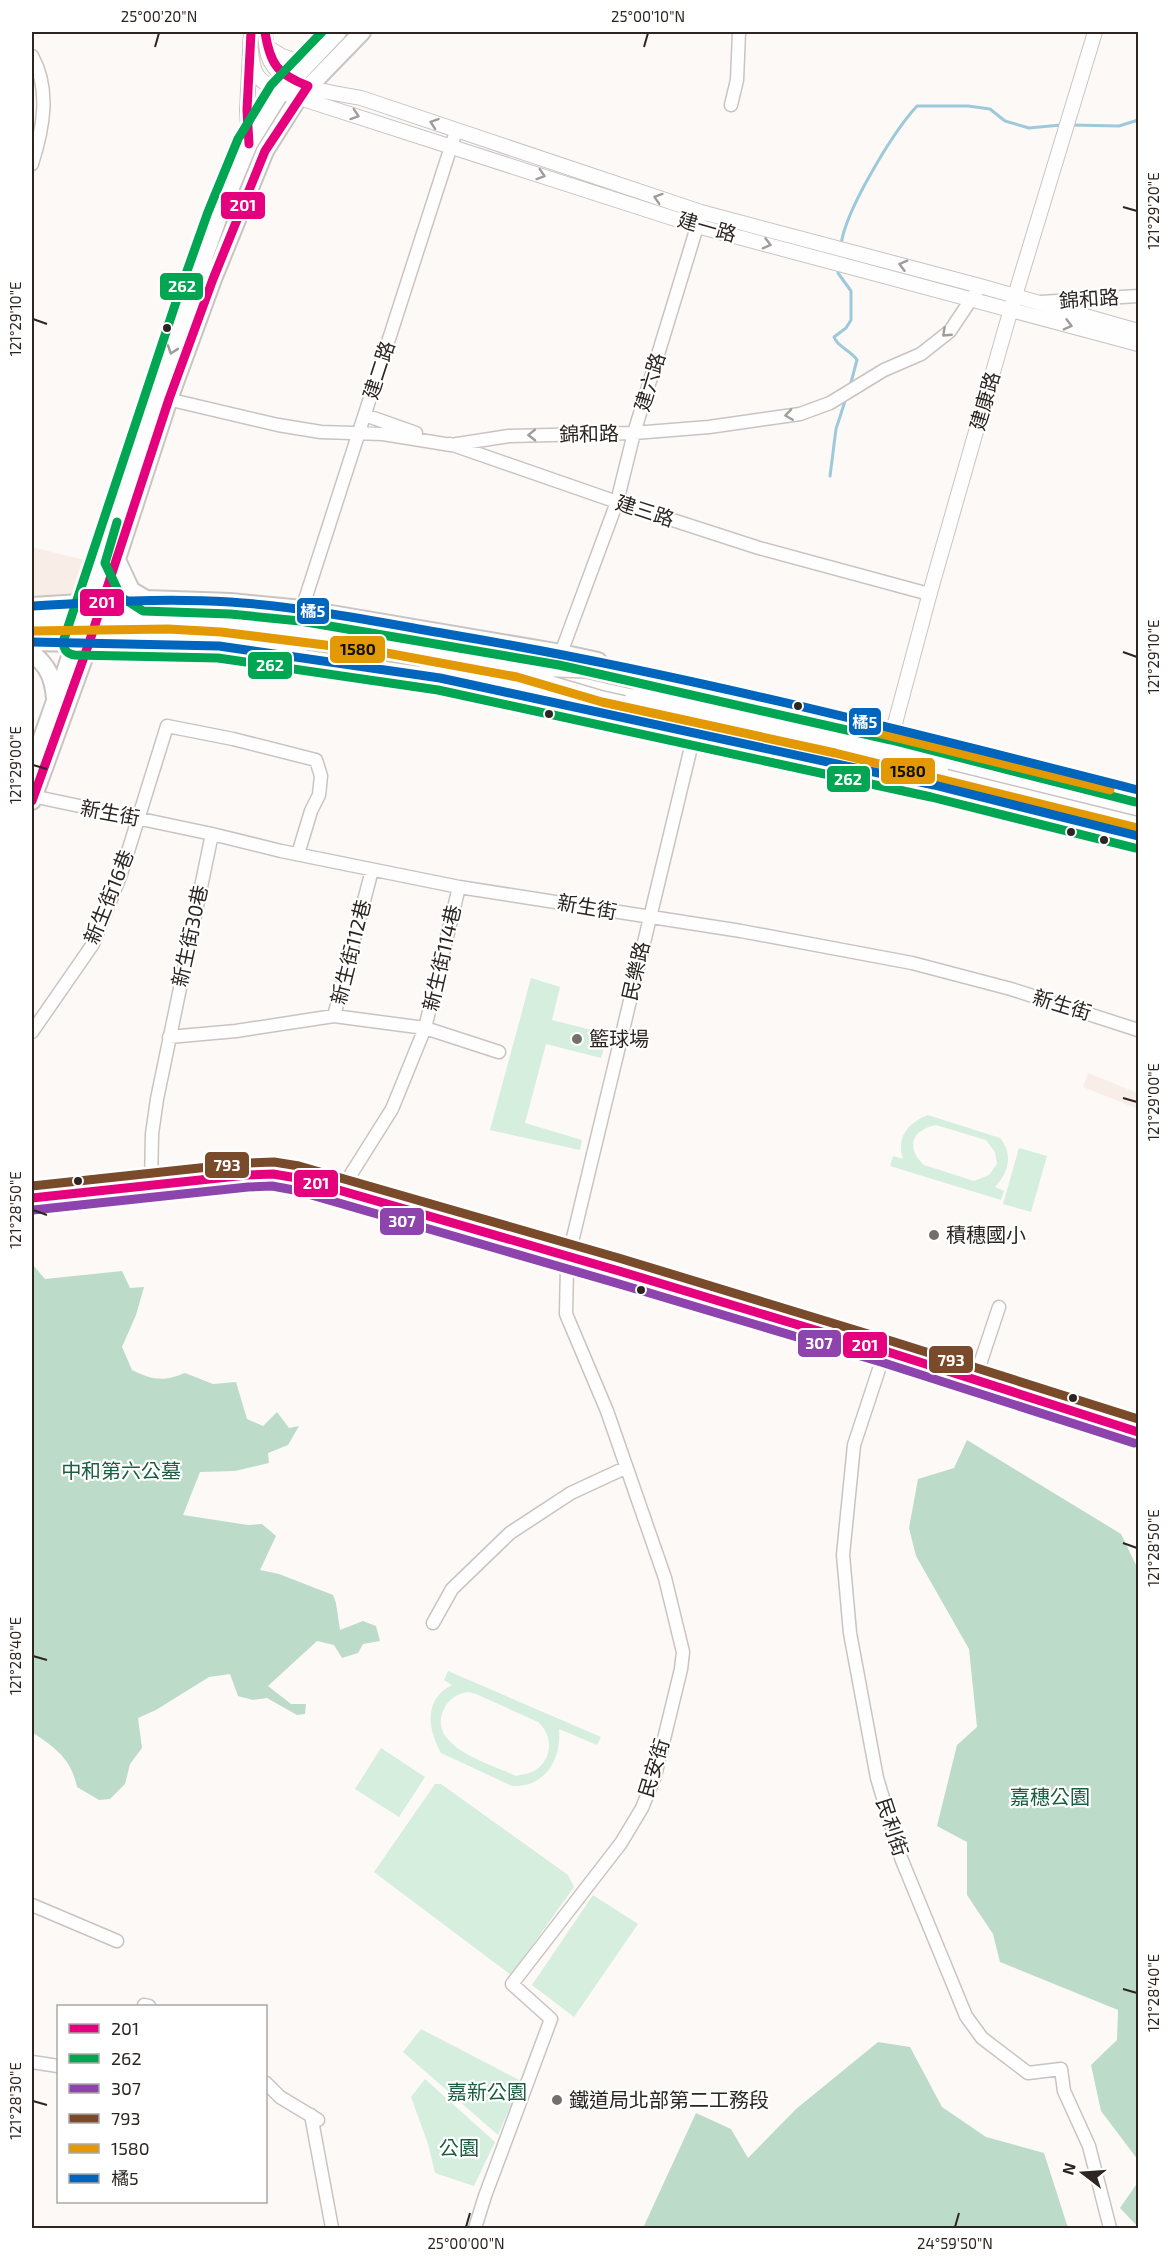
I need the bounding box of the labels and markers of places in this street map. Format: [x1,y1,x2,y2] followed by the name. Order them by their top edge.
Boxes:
[161,322,173,334] unlabelled marker
[792,700,804,712] unlabelled marker
[543,708,555,720] unlabelled marker
[1065,826,1077,838] unlabelled marker
[1098,834,1110,846] unlabelled marker
[589,1026,649,1050] place label: 籃球場
[570,1032,584,1046] marker: 籃球場
[72,1175,84,1187] unlabelled marker
[946,1222,1026,1246] place label: 積穗國小
[927,1228,941,1242] marker: 積穗國小
[635,1284,647,1296] unlabelled marker
[1067,1392,1079,1404] unlabelled marker
[569,2087,769,2111] place label: 鐵道局北部第二工務段
[550,2093,564,2107] marker: 鐵道局北部第二工務段

